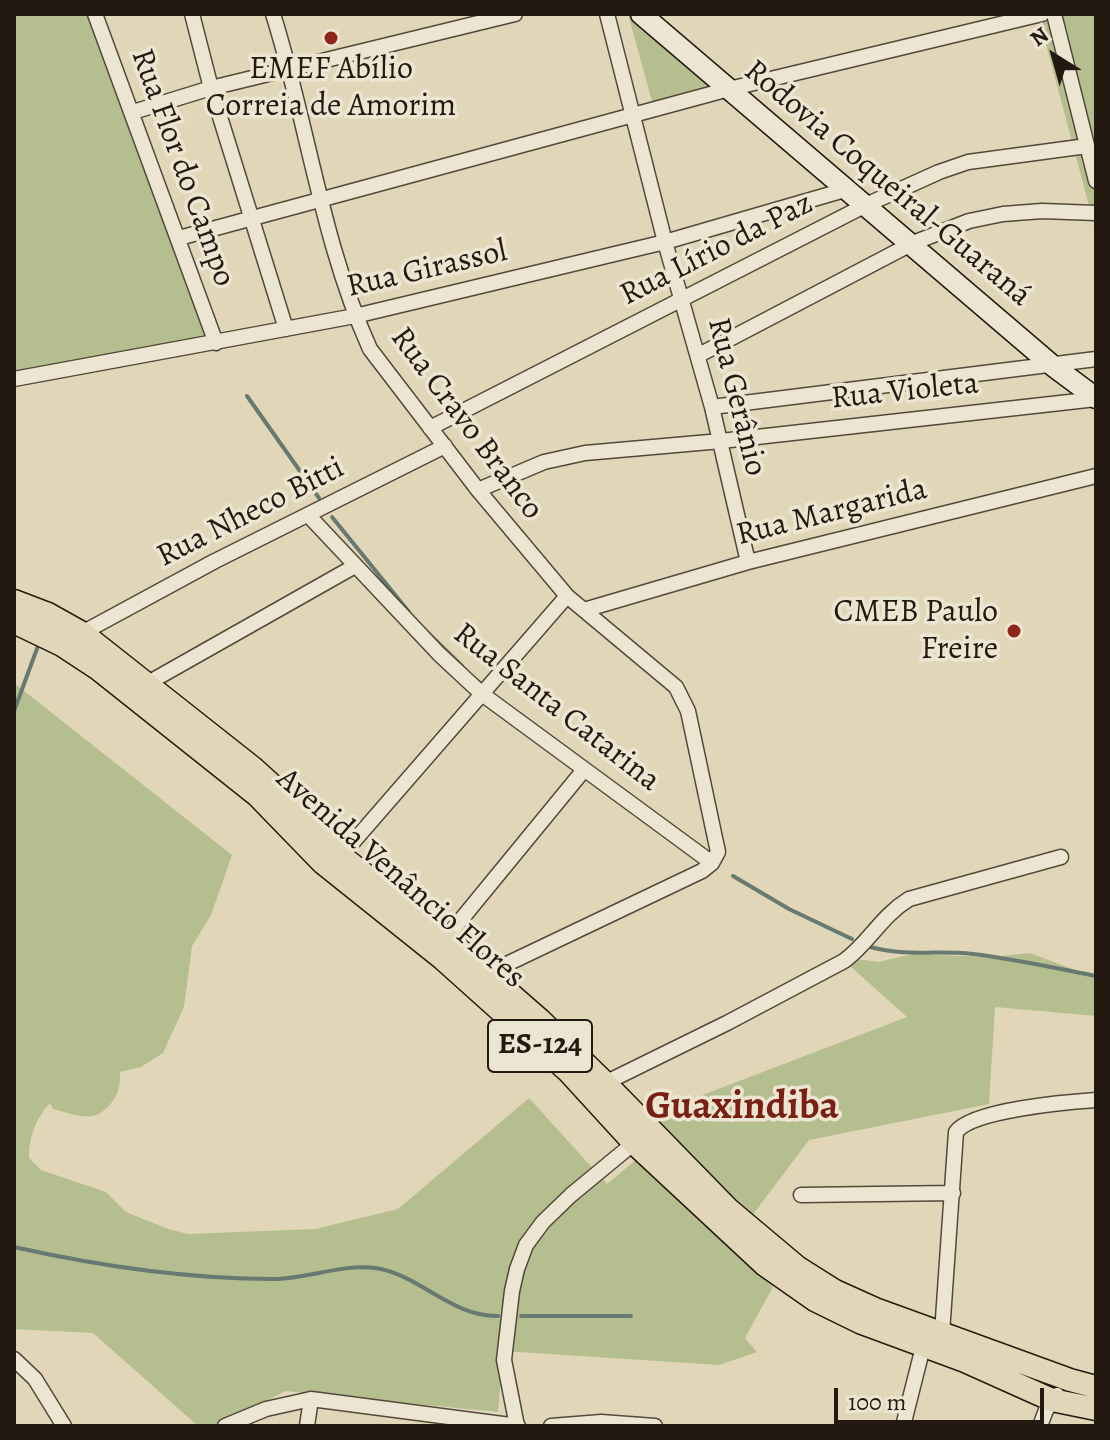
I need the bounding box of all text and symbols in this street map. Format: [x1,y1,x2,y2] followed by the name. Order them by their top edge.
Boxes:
[1014,16,1094,96] north arrow
[1024,20,1055,54] text: N
[322,29,340,47] marker: EMEF Abílio Correia de Amorim
[121,44,243,292] street label: Rua Flor do Campo
[206,51,456,126] place label: EMEF Abílio Correia de Amorim
[736,53,1038,315] street label: Rodovia Coqueiral-Guaraná
[614,185,820,315] street label: Rua Lírio da Paz
[343,233,511,307] street label: Rua Girassol
[698,314,774,480] street label: Rua Gerânio
[381,320,551,528] street label: Rua Cravo Branco
[829,365,981,419] street label: Rua Violeta
[151,449,351,577] street label: Rua Nheco Bitti
[733,471,931,555] street label: Rua Margarida
[834,594,998,669] place label: CMEB Paulo Freire
[445,615,667,801] street label: Rua Santa Catarina
[1005,622,1023,640] marker: CMEB Paulo Freire
[268,761,532,997] street label: Avenida Venâncio Flores
[488,1020,592,1072] road number: ES-124
[645,1084,839,1132] district label: Guaxindiba
[838,1372,1048,1422] scale bar
[848,1386,907,1418] text: 100 m

